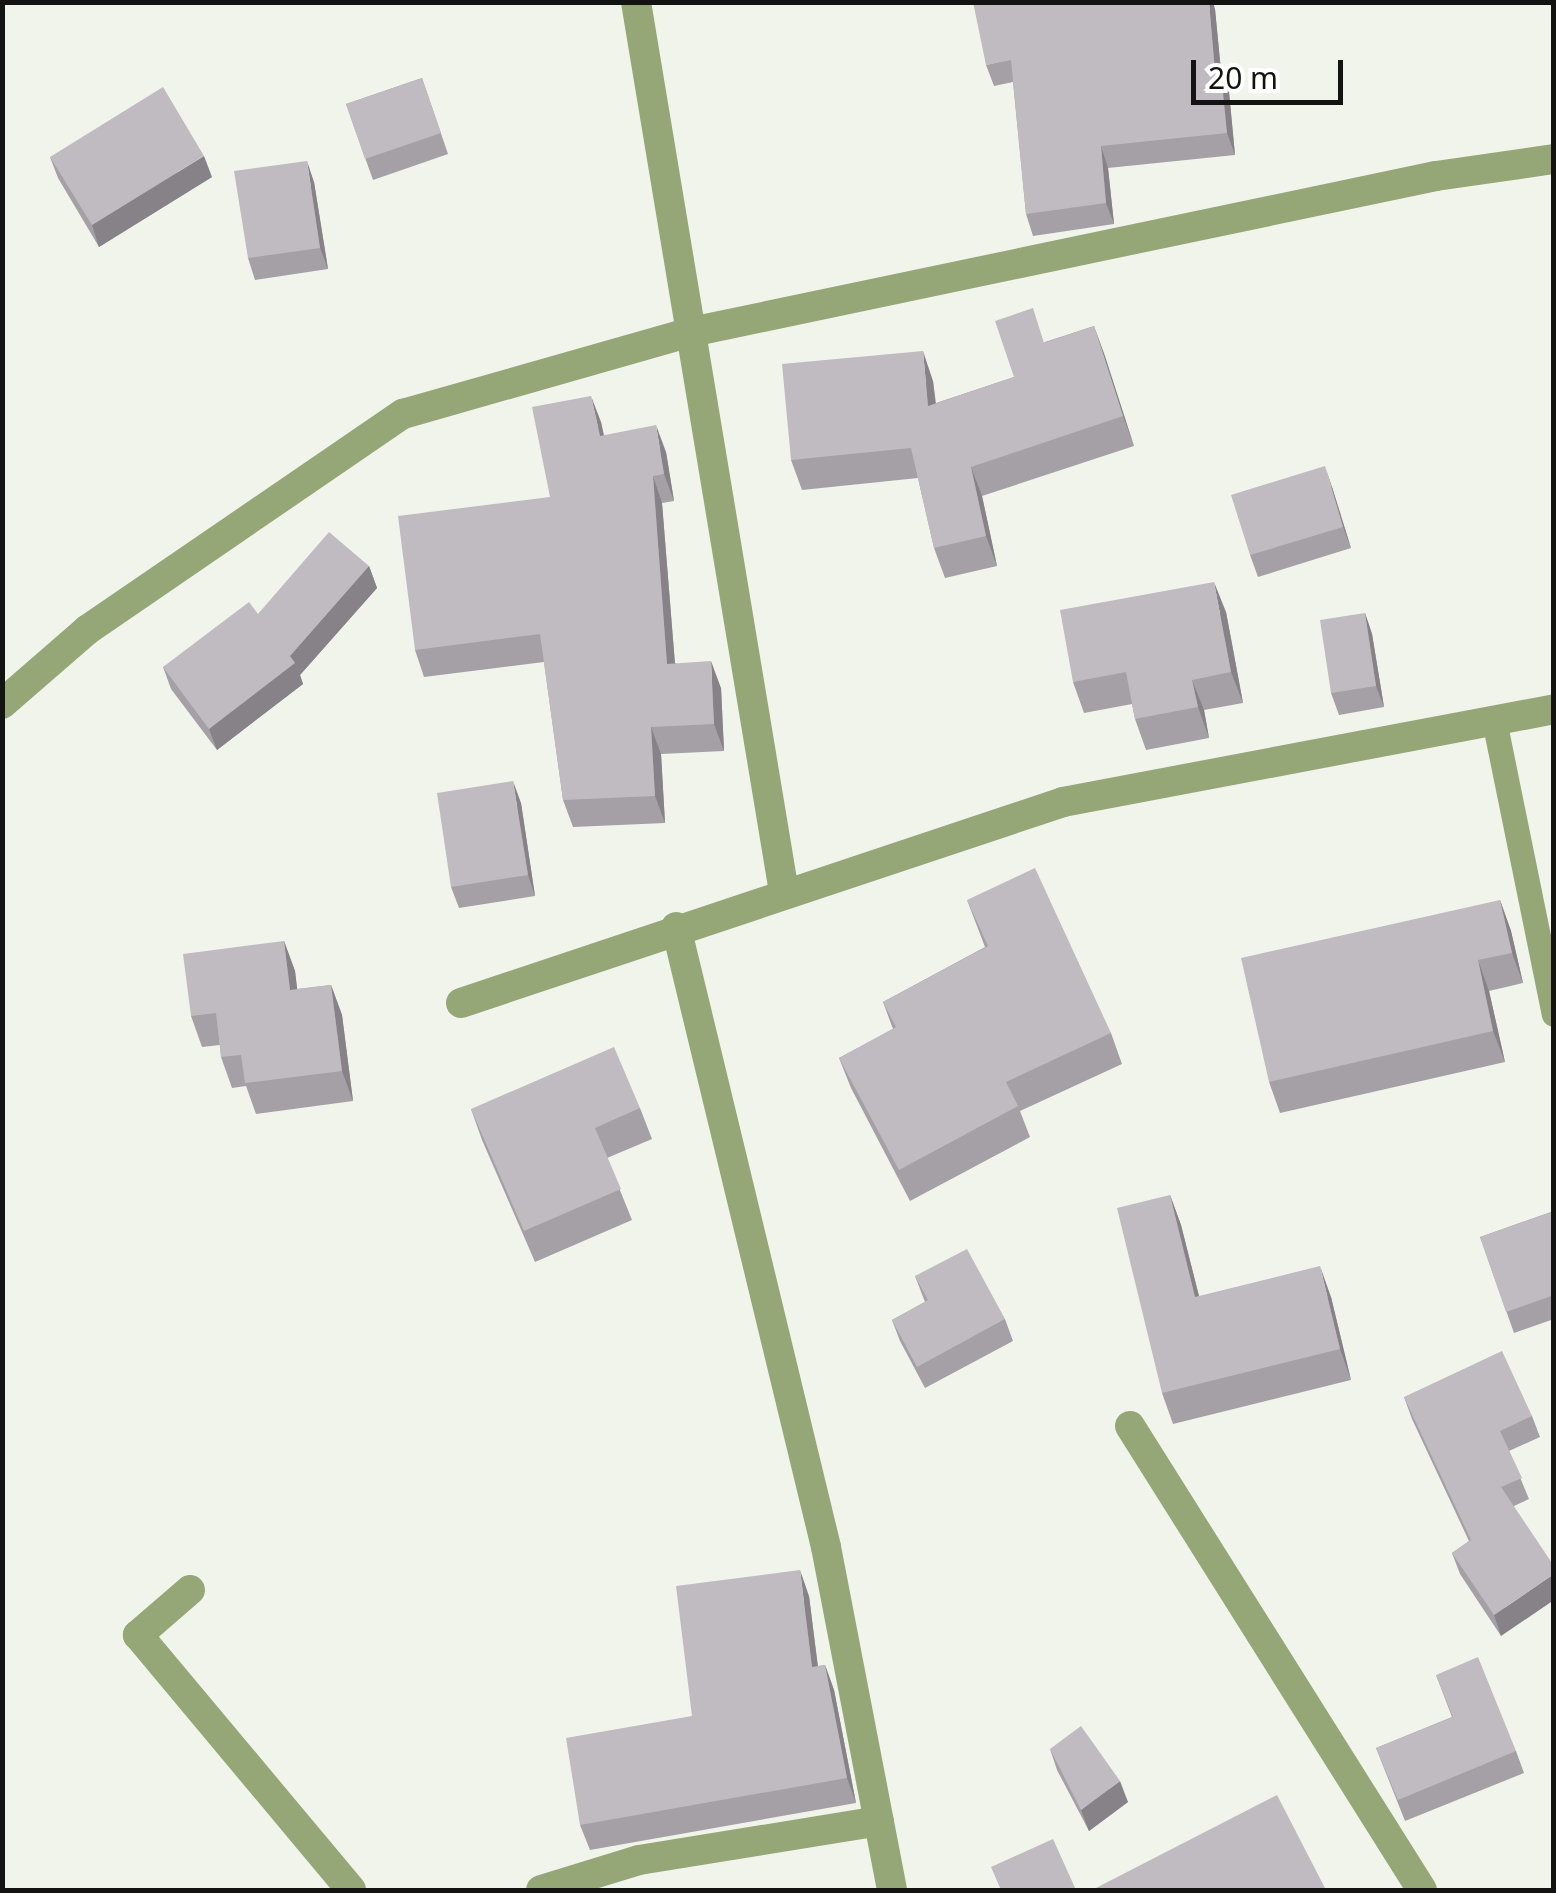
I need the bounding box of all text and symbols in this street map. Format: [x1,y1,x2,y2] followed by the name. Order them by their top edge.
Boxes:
[1196,40,1348,102] scale bar
[1208,57,1278,98] text: 20 m

